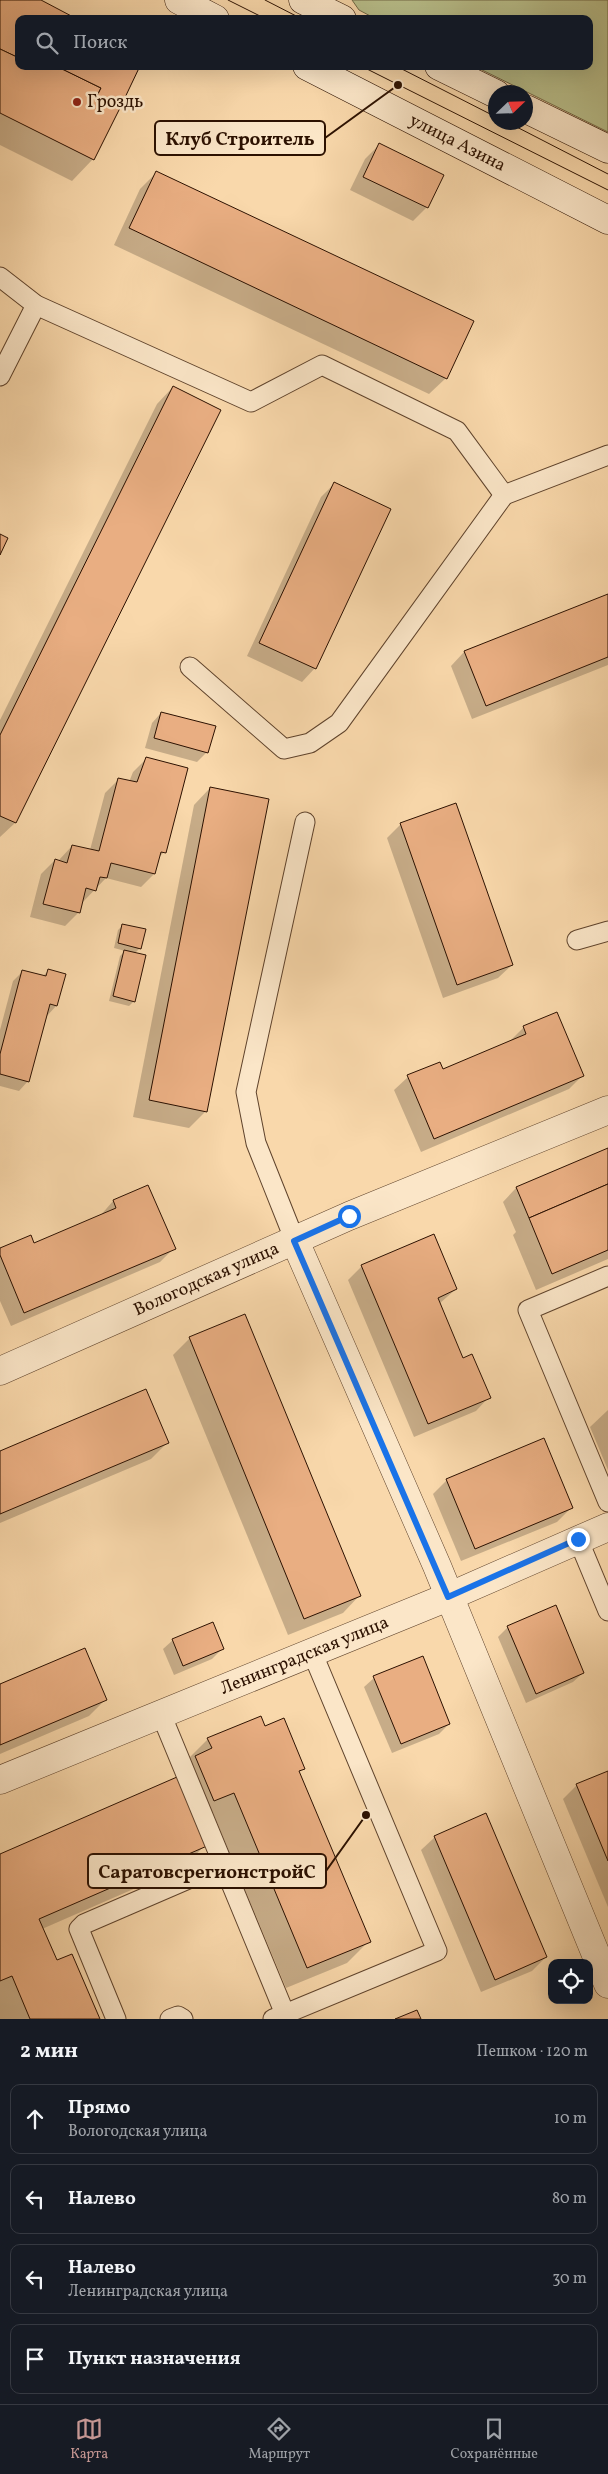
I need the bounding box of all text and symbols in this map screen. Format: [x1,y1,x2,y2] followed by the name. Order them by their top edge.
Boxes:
[15,15,593,70] search box
[33,29,61,57] icon: search
[73,30,127,56] text: Поиск
[488,85,533,130] north arrow
[87,90,143,115] place label: Гроздь
[71,96,83,108] marker: Гроздь
[405,108,510,178] street label: улица Азина
[155,121,325,155] callout: Клуб Строитель
[165,127,315,153] text: Клуб Строитель
[338,1205,361,1228] route start
[130,1236,283,1323] street label: Вологодская улица
[567,1528,590,1551] route end
[216,1610,393,1701] street label: Ленинградская улица
[88,1854,326,1888] callout: СаратовсрегионстройС
[98,1860,316,1886] text: СаратовсрегионстройС
[548,1959,593,2004] map controls
[548,1959,593,2004] button: locate
[20,2037,78,2066] text: 2 мин
[477,2041,588,2063] text: Пешком · 120 m
[68,2095,130,2121] text: Прямо
[21,2105,49,2133] icon: ahead
[554,2108,587,2130] text: 10 m
[68,2121,207,2143] text: Вологодская улица
[21,2185,49,2213] icon: left
[68,2186,136,2212] text: Налево
[552,2188,587,2210] text: 80 m
[68,2255,136,2281] text: Налево
[21,2265,49,2293] icon: left
[552,2268,587,2290] text: 30 m
[68,2281,228,2303] text: Ленинградская улица
[21,2345,49,2373] icon: arrive
[68,2346,241,2372] text: Пункт назначения
[70,2415,108,2464] tab: Карта
[248,2415,310,2464] tab: Маршрут
[450,2415,538,2464] tab: Сохранённые

